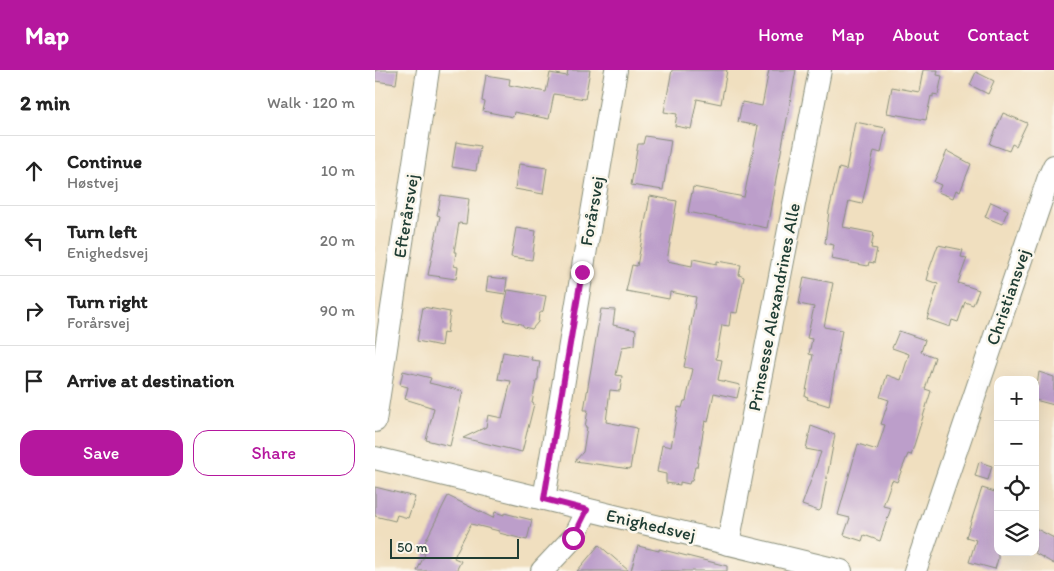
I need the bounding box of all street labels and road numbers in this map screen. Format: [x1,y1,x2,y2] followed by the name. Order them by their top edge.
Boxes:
[389,173,423,259] street label: Efterårsvej
[575,174,609,248] street label: Forårsvej
[743,201,805,413] street label: Prinsesse Alexandrines Alle
[981,246,1035,348] street label: Christiansvej
[604,504,698,546] street label: Enighedsvej

